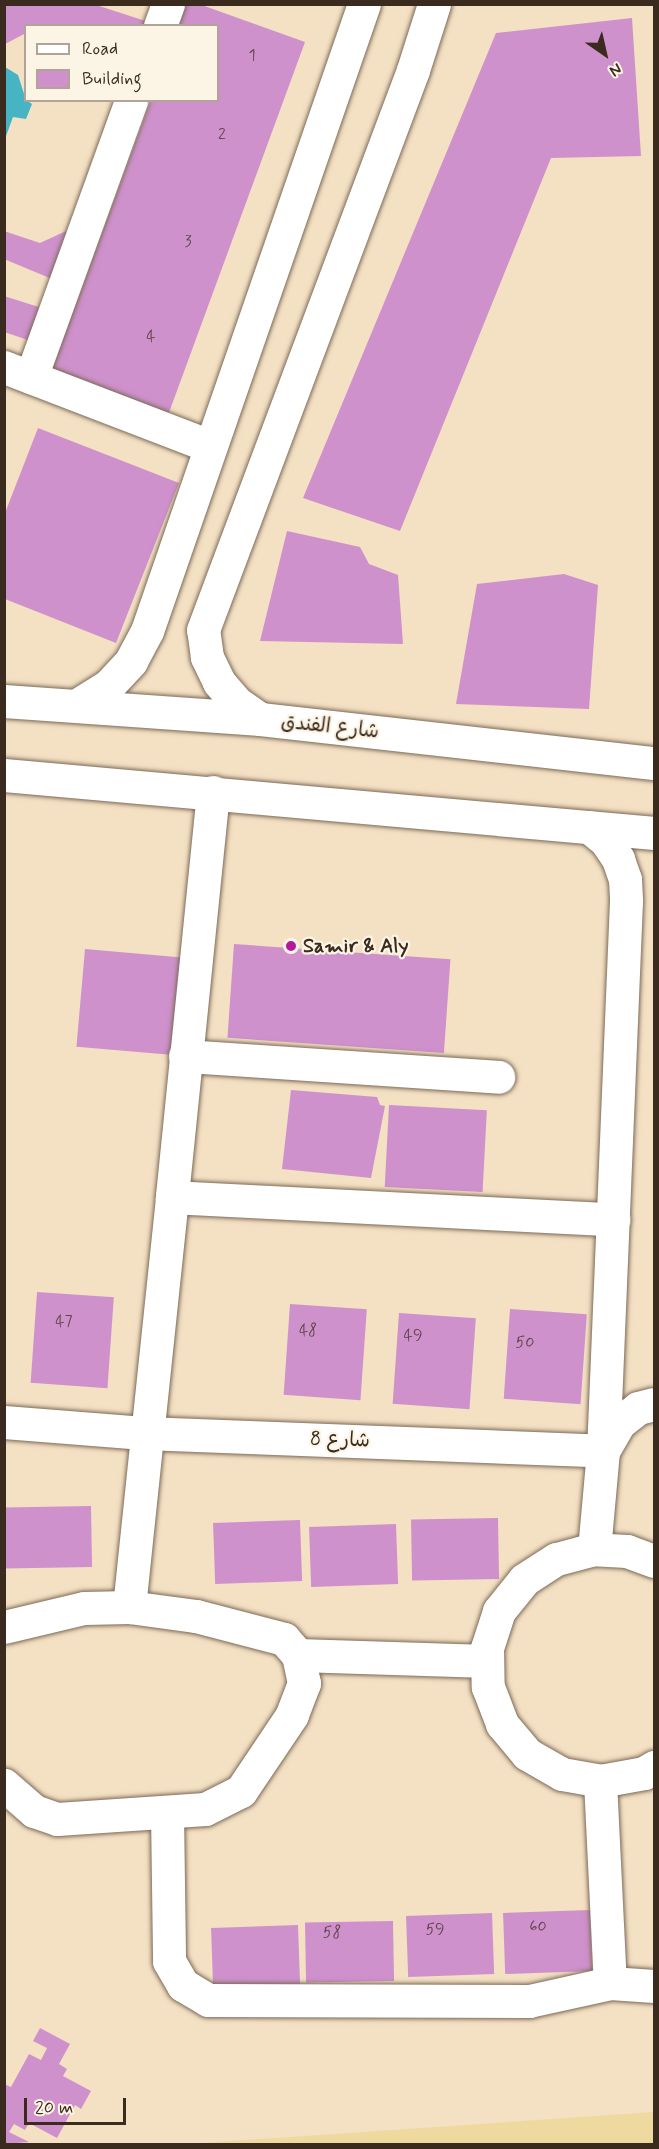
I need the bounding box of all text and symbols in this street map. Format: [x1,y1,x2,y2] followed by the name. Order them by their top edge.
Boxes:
[24,24,219,102] legend
[575,24,635,84] north arrow
[82,37,118,61] text: Road
[248,46,256,66] house number: 1
[605,58,626,81] text: N
[82,67,142,91] text: Building
[218,125,226,145] house number: 2
[184,232,192,252] house number: 3
[146,327,156,347] house number: 4
[280,710,380,744] street label: شارع الفندق
[303,934,408,958] place label: Samir & Aly
[284,939,298,953] marker: Samir & Aly
[55,1312,73,1332] house number: 47
[299,1321,317,1341] house number: 48
[404,1326,422,1346] house number: 49
[516,1333,534,1353] house number: 50
[310,1427,370,1453] street label: شارع 8
[529,1917,547,1937] house number: 60
[425,1920,445,1940] house number: 59
[323,1923,341,1943] house number: 58
[27,2086,129,2124] scale bar
[35,2096,73,2120] text: 20 m

